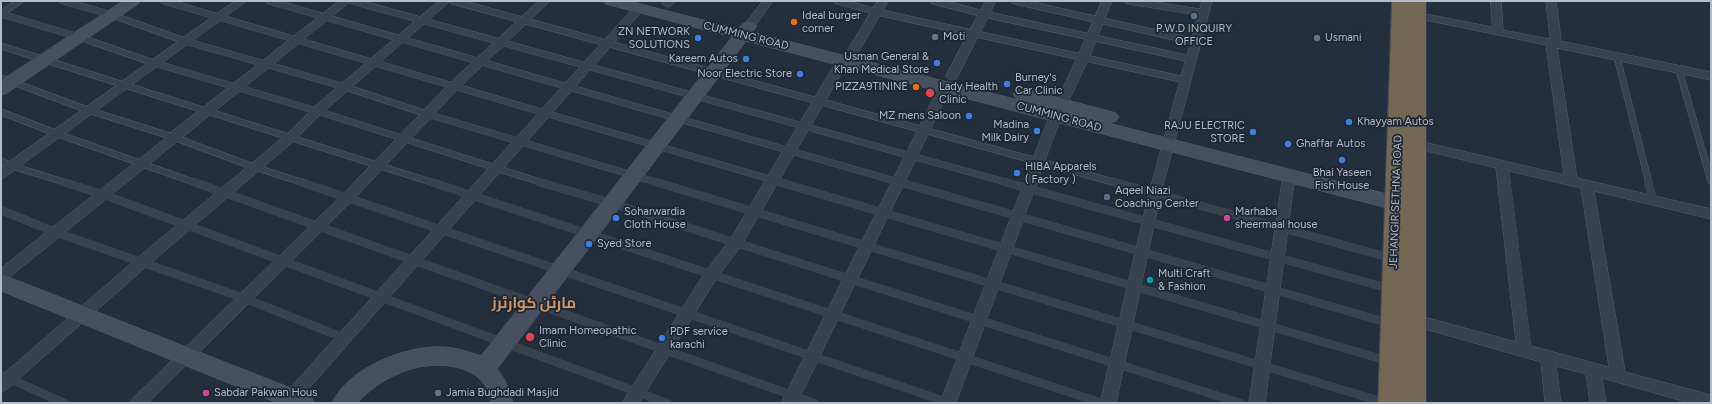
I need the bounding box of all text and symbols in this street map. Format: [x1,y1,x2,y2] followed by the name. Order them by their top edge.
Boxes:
[802,9,861,35] place label: Ideal burger corner
[1189,11,1199,21] marker: P.W.D INQUIRY OFFICE
[789,17,799,27] marker: Ideal burger corner
[702,19,790,53] street label: CUMMING ROAD
[1156,22,1232,48] place label: P.W.D INQUIRY OFFICE
[618,25,690,51] place label: ZN NETWORK SOLUTIONS
[943,30,965,44] place label: Moti
[1325,31,1362,45] place label: Usmani
[930,32,940,42] marker: Moti
[693,33,703,43] marker: ZN NETWORK SOLUTIONS
[1312,33,1322,43] marker: Usmani
[834,50,929,76] place label: Usman General & Khan Medical Store
[669,52,738,66] place label: Kareem Autos
[741,54,751,64] marker: Kareem Autos
[932,58,942,68] marker: Usman General & Khan Medical Store
[697,67,792,81] place label: Noor Electric Store
[795,69,805,79] marker: Noor Electric Store
[1015,71,1063,97] place label: Burney's Car Clinic
[1002,79,1012,89] marker: Burney's Car Clinic
[835,80,908,94] place label: PIZZA9TININE
[939,80,998,106] place label: Lady Health Clinic
[911,82,921,92] marker: PIZZA9TININE
[924,87,936,99] marker: Lady Health Clinic
[1015,99,1103,135] street label: CUMMING ROAD
[879,109,961,123] place label: MZ mens Saloon
[964,111,974,121] marker: MZ mens Saloon
[1357,115,1434,129] place label: Khayyam Autos
[1344,117,1354,127] marker: Khayyam Autos
[981,118,1029,144] place label: Madina Milk Dairy
[1164,119,1245,145] place label: RAJU ELECTRIC STORE
[1032,126,1042,136] marker: Madina Milk Dairy
[1248,127,1258,137] marker: RAJU ELECTRIC STORE
[1387,135,1405,269] street label: JEHANGIR SETHNA ROAD
[1296,137,1365,151] place label: Ghaffar Autos
[1283,139,1293,149] marker: Ghaffar Autos
[1337,155,1347,165] marker: Bhai Yaseen Fish House
[1025,160,1096,186] place label: HIBA Apparels ( Factory )
[1313,166,1371,192] place label: Bhai Yaseen Fish House
[1012,168,1022,178] marker: HIBA Apparels ( Factory )
[1115,184,1199,210] place label: Aqeel Niazi Coaching Center
[1102,192,1112,202] marker: Aqeel Niazi Coaching Center
[624,205,686,231] place label: Soharwardia Cloth House
[1235,205,1317,231] place label: Marhaba sheermaal house
[611,213,621,223] marker: Soharwardia Cloth House
[1222,213,1232,223] marker: Marhaba sheermaal house
[597,237,652,251] place label: Syed Store
[584,239,594,249] marker: Syed Store
[1158,267,1211,293] place label: Multi Craft & Fashion
[1145,275,1155,285] marker: Multi Craft & Fashion
[492,295,576,313] district label: مارٹن کوارٹرز
[539,324,636,350] place label: Imam Homeopathic Clinic
[670,325,728,351] place label: PDF service karachi
[524,331,536,343] marker: Imam Homeopathic Clinic
[657,333,667,343] marker: PDF service karachi
[214,386,317,400] place label: Sabdar Pakwan Hous
[446,386,559,400] place label: Jamia Bughdadi Masjid
[201,388,211,398] marker: Sabdar Pakwan Hous
[433,388,443,398] marker: Jamia Bughdadi Masjid

